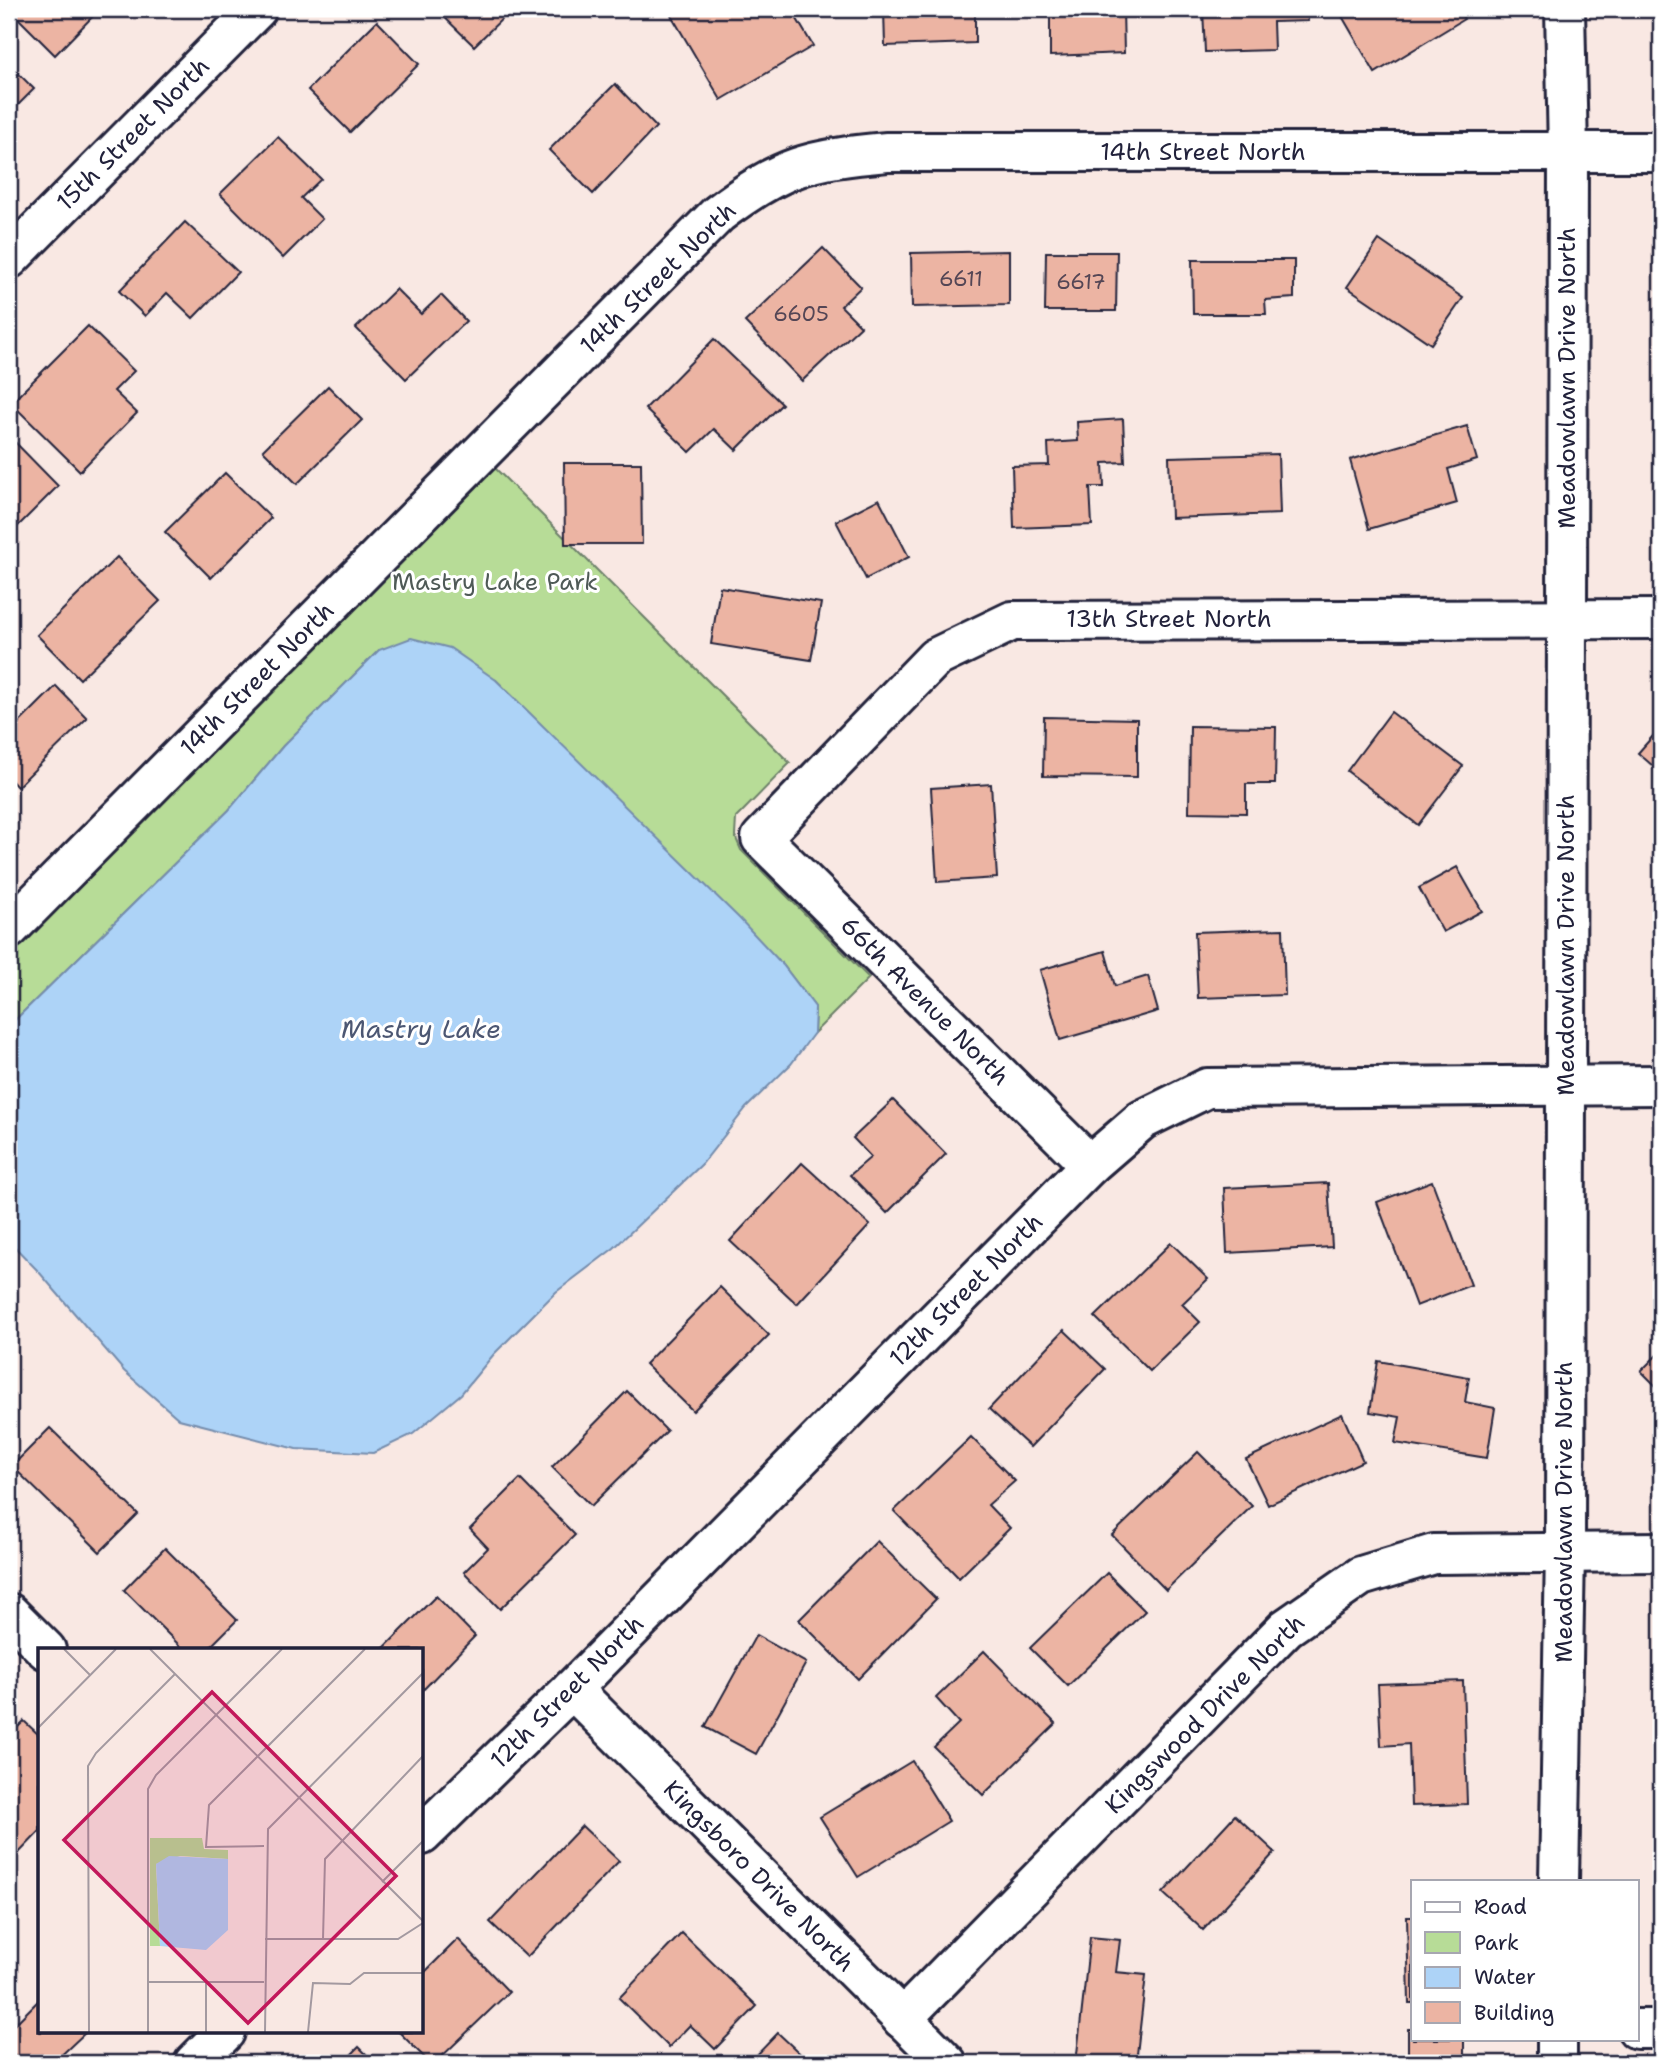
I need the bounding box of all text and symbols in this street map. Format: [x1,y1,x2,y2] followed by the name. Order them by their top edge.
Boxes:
[49,50,217,218] street label: 15th Street North
[1100,136,1306,168] street label: 14th Street North
[573,195,743,361] street label: 14th Street North
[1551,227,1583,529] street label: Meadowlawn Drive North
[939,265,983,293] house number: 6611
[1056,268,1106,296] house number: 6617
[773,300,829,328] house number: 6605
[392,566,598,598] park label: Mastry Lake Park
[173,595,341,763] street label: 14th Street North
[1066,603,1272,635] street label: 13th Street North
[1550,794,1582,1096] street label: Meadowlawn Drive North
[834,910,1016,1092] street label: 66th Avenue North
[341,1011,501,1046] water label: Mastry Lake
[882,1206,1050,1374] street label: 12th Street North
[1548,1361,1580,1663] street label: Meadowlawn Drive North
[1098,1607,1312,1821] street label: Kingswood Drive North
[483,1608,651,1776] street label: 12th Street North
[38,1648,424,2034] inset map
[656,1773,862,1979] street label: Kingsboro Drive North
[1411,1880,1638,2040] legend
[1474,1893,1527,1921] text: Road
[1474,1929,1519,1957] text: Park
[1474,1963,1536,1991] text: Water
[1474,1999,1554,2027] text: Building

